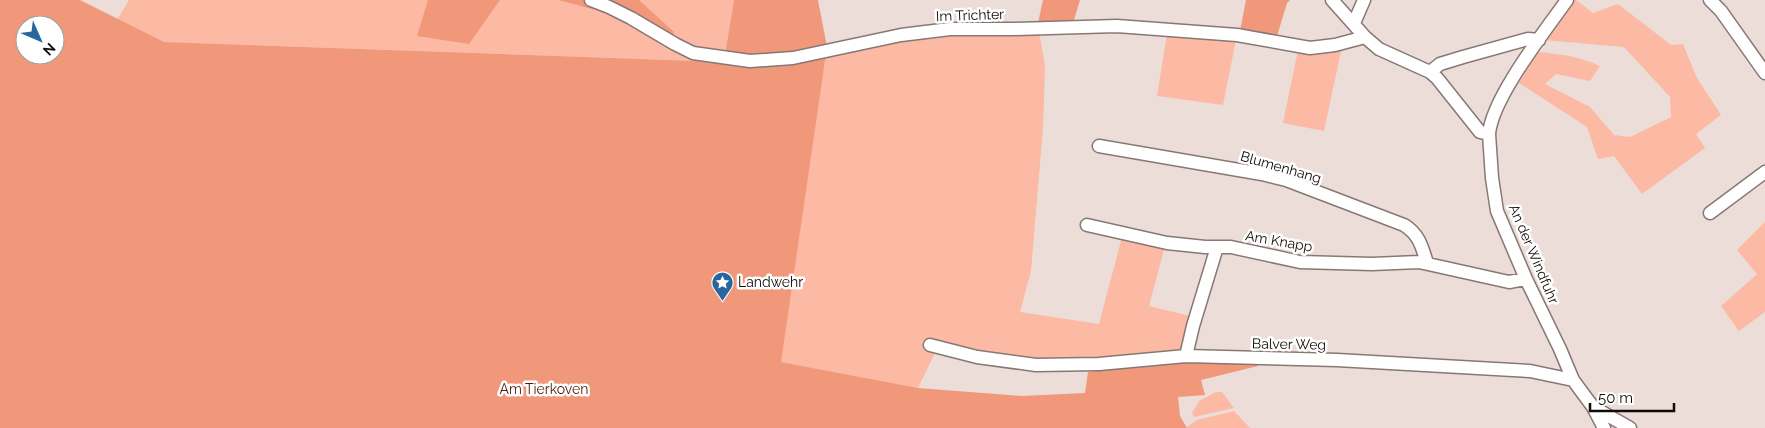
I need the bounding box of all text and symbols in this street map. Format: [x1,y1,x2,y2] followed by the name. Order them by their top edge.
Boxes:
[936,6,1004,24] street label: Im Trichter
[15,15,65,65] north arrow
[40,40,59,59] text: N
[1239,148,1323,186] street label: Blumenhang
[1506,202,1562,306] street label: An der Windfuhr
[1244,227,1314,255] street label: Am Knapp
[710,270,734,301] place icon: Landwehr
[738,274,803,290] place label: Landwehr
[1252,335,1326,353] street label: Balver Weg
[1590,380,1674,412] scale bar
[500,381,588,397] park label: Am Tierkoven
[1598,389,1633,407] text: 50 m

